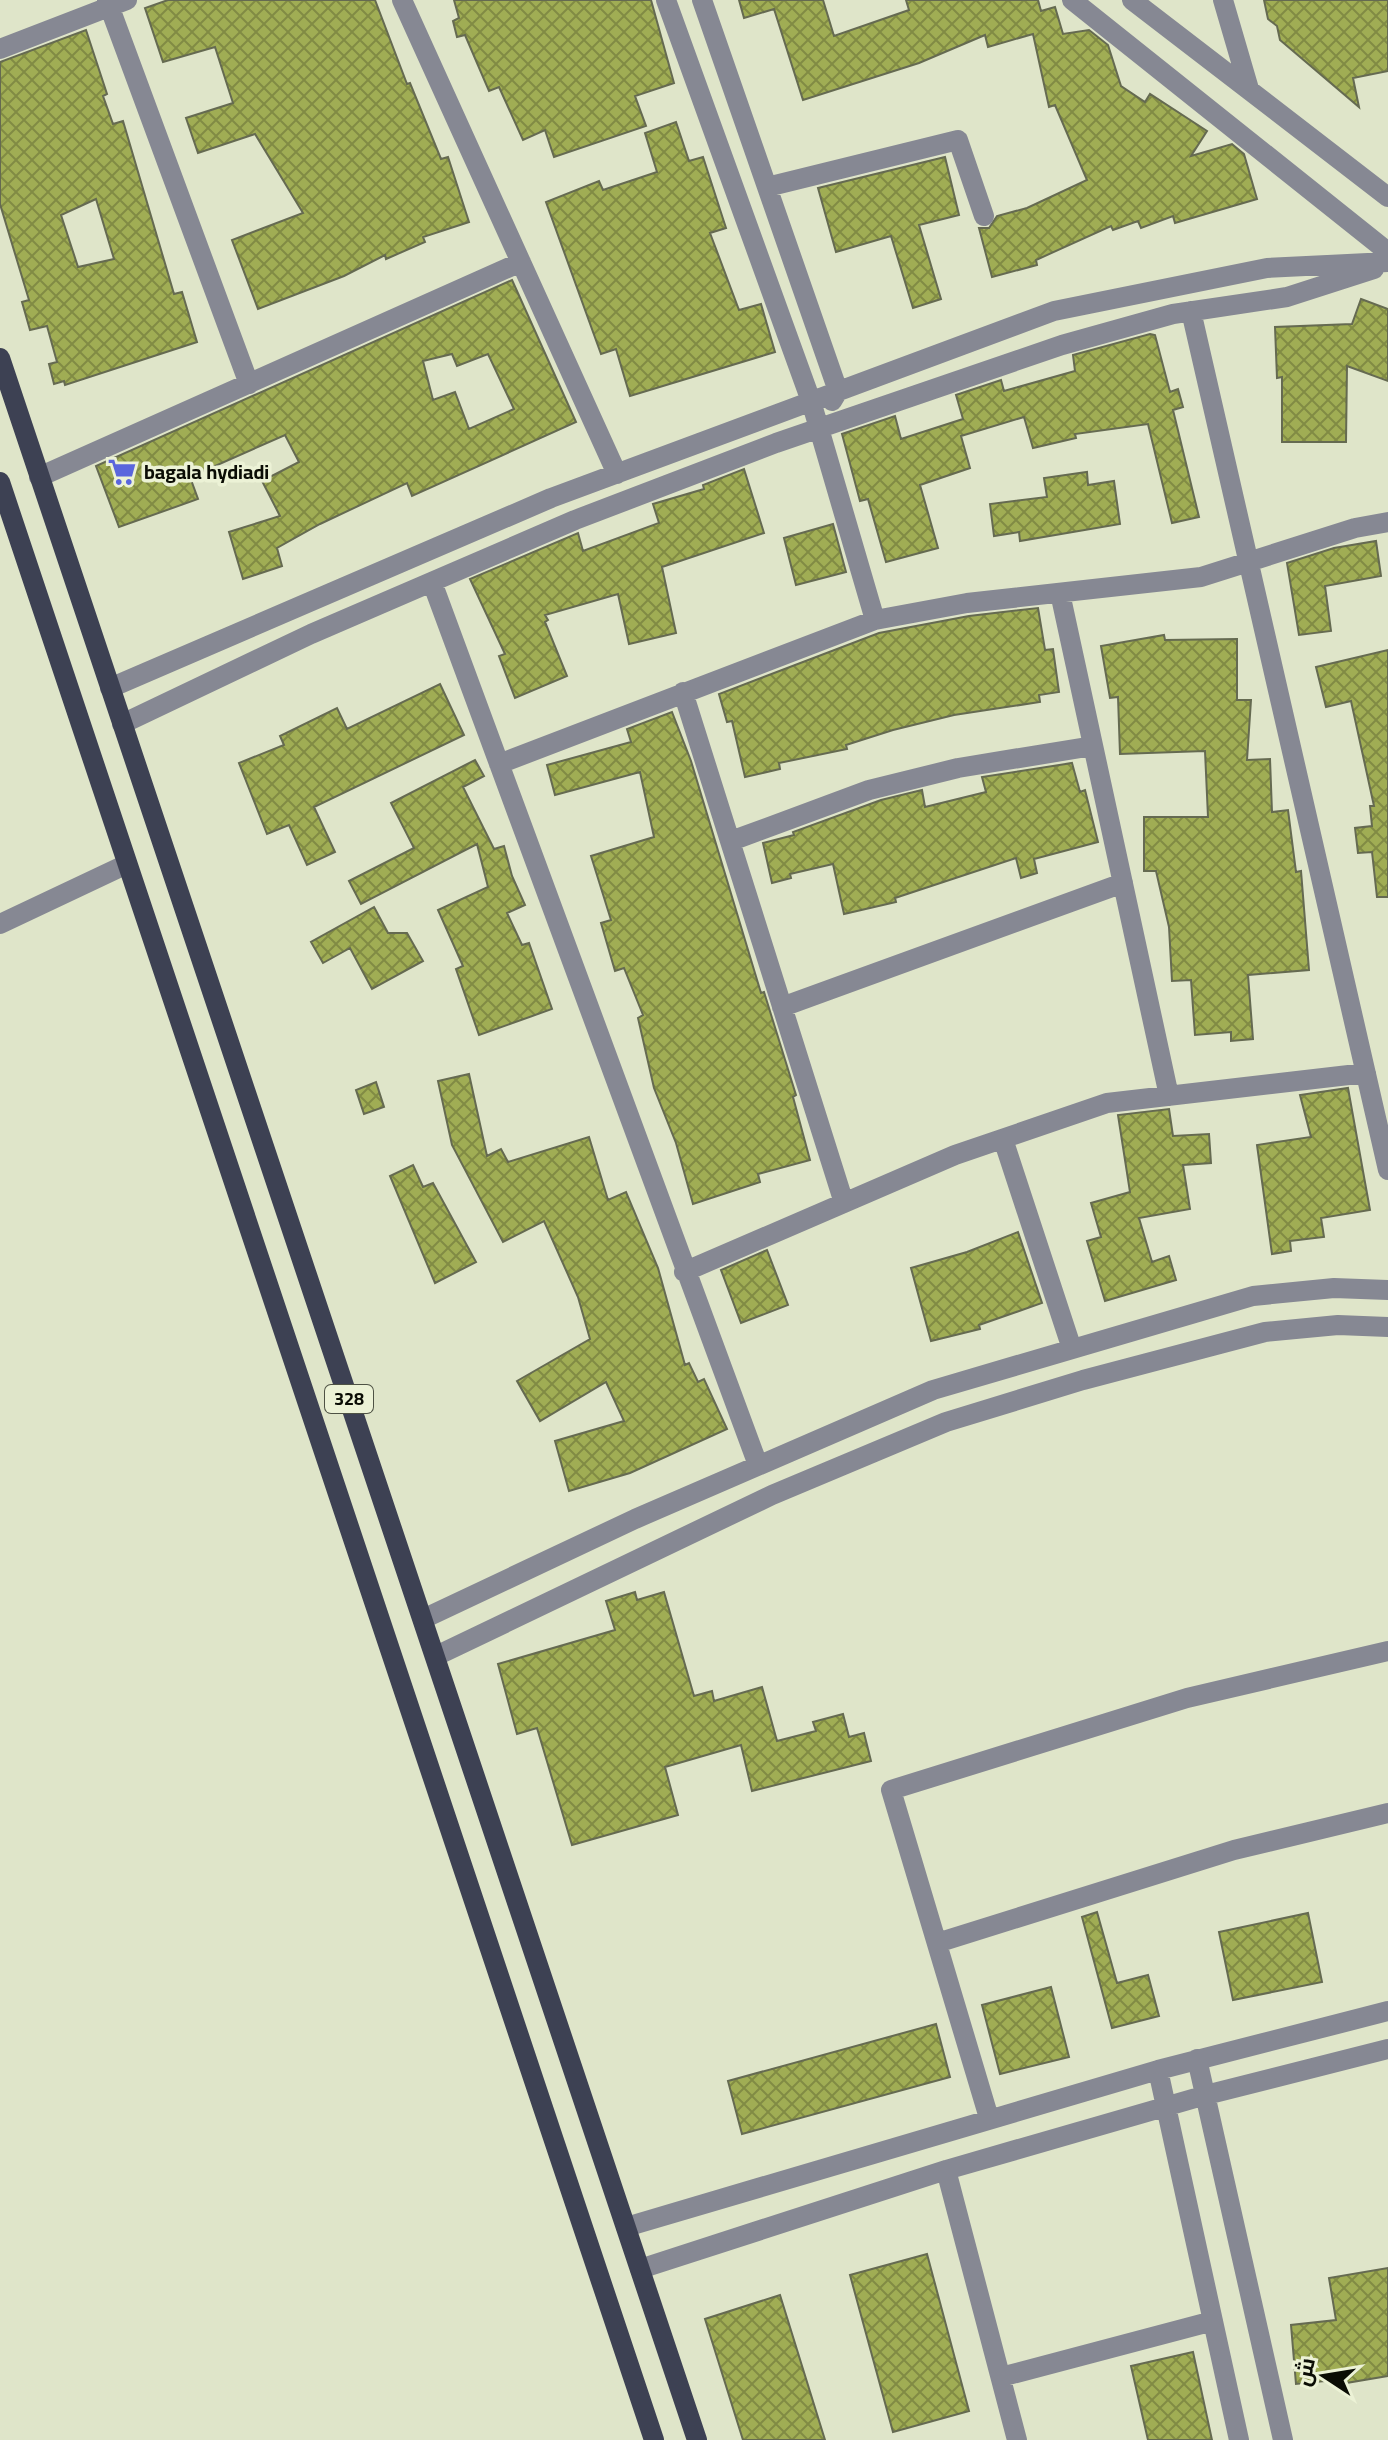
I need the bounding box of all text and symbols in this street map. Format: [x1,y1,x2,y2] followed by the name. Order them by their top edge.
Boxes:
[144,453,269,490] place label: bagala hydiadi
[107,457,137,487] supermarket icon: bagala hydiadi
[325,1385,373,1413] road number: 328
[1284,2336,1364,2416] north arrow
[1281,2354,1328,2390] text: ش

